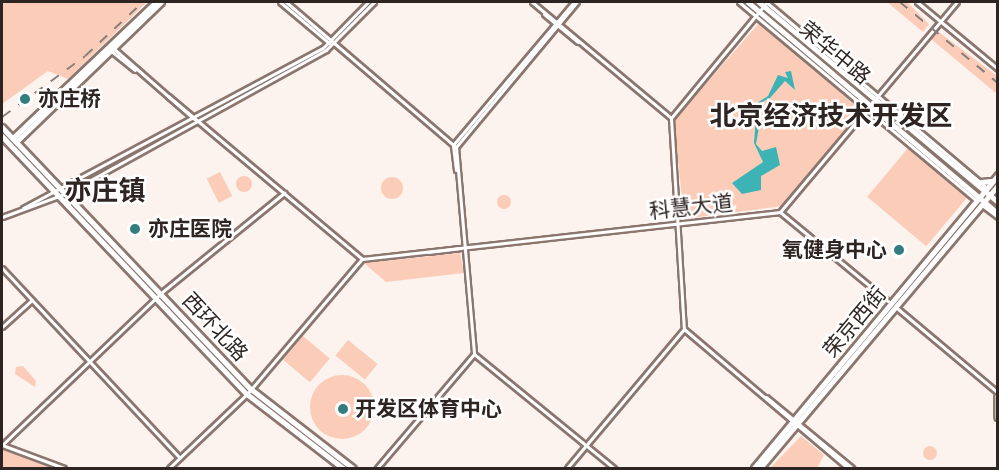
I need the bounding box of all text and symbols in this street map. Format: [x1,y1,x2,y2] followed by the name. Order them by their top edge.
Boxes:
[795,16,875,90] street label: 荣华中路
[38,86,101,112] place label: 亦庄桥
[16,90,34,108] marker: 亦庄桥
[710,100,952,132] district label: 北京经济技术开发区
[65,175,145,207] district label: 亦庄镇
[648,190,734,224] street label: 科慧大道
[148,216,232,242] place label: 亦庄医院
[126,220,144,238] marker: 亦庄医院
[782,237,887,263] place label: 氧健身中心
[892,243,906,257] marker: 氧健身中心
[818,282,892,362] street label: 荣京西街
[177,288,253,366] street label: 西环北路
[355,396,502,422] place label: 开发区体育中心
[336,402,350,416] marker: 开发区体育中心

